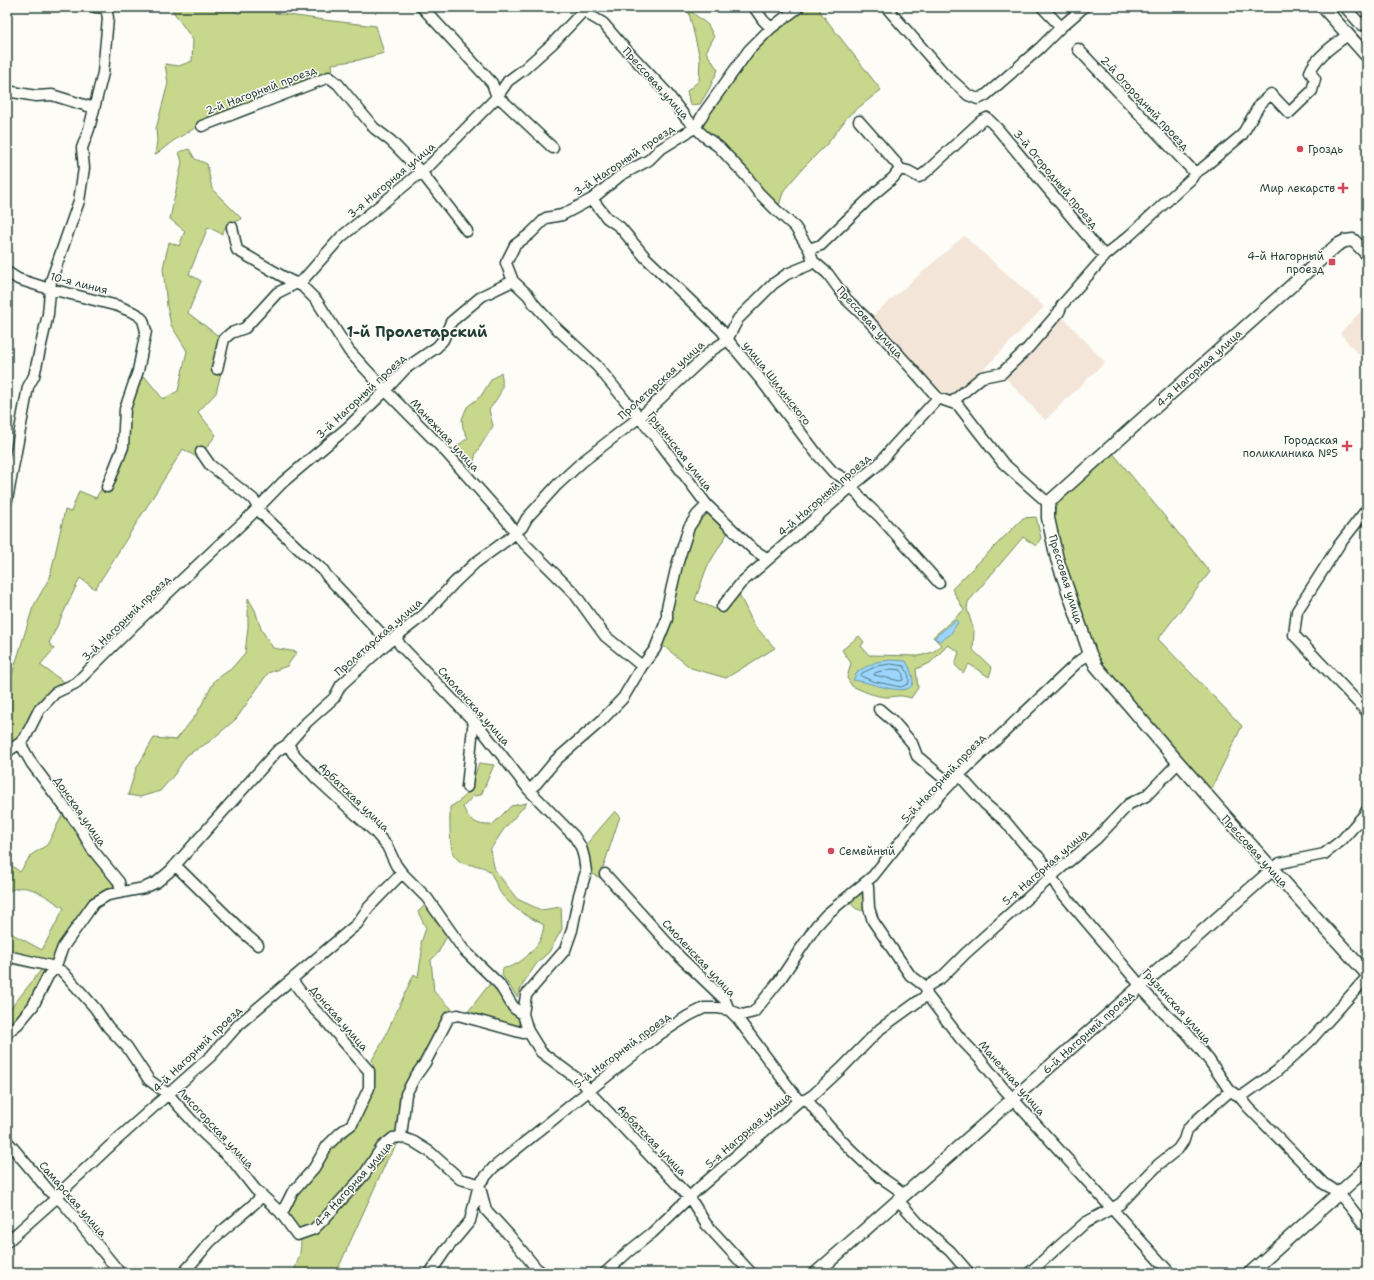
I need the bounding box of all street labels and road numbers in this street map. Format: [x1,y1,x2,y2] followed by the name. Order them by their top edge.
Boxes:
[619,44,692,123] street label: Прессовая улица
[1097,53,1192,154] street label: 2-й Огородный проезд
[204,62,319,119] street label: 2-й Нагорный проезд
[571,121,677,200] street label: 3-й Нагорный проезд
[1010,127,1101,232] street label: 3-й Огородный проезд
[344,139,438,222] street label: 3-я Нагорная улица
[48,269,109,298] street label: 10-я линия
[833,283,906,362] street label: Прессовая улица
[1153,326,1245,411] street label: 4-я Нагорная улица
[615,338,708,423] street label: Пролетарская улица
[739,338,814,429] street label: улица Шилинского
[313,351,410,442] street label: 3-й Нагорный проезд
[407,396,483,475] street label: Манежная улица
[644,409,715,494] street label: Грузинская улица
[775,451,874,540] street label: 4-й Нагорный проезд
[1045,533,1086,626] street label: Прессовая улица
[79,572,174,665] street label: 3-й Нагорный проезд
[331,595,425,680] street label: Пролетарская улица
[434,664,513,749] street label: Смоленская улица
[898,730,989,826] street label: 5-й Нагорный проезд
[315,760,393,835] street label: Арбатская улица
[50,773,109,849] street label: Донская улица
[1218,812,1291,891] street label: Прессовая улица
[999,826,1092,909] street label: 5-я Нагорная улица
[659,916,739,1001] street label: Смоленская улица
[1139,965,1215,1047] street label: Грузинская улица
[306,982,371,1054] street label: Донская улица
[1039,987,1137,1077] street label: 6-й Нагорный проезд
[150,1003,245,1096] street label: 4-й Нагорный проезд
[571,1009,674,1092] street label: 5-й Нагорный проезд
[975,1038,1048,1119] street label: Манежная улица
[174,1085,257,1172] street label: Лысогорская улица
[702,1089,795,1172] street label: 5-я Нагорная улица
[614,1102,690,1179] street label: Арбатская улица
[311,1138,396,1230] street label: 4-я Нагорная улица
[35,1158,110,1241] street label: Самарская улица

